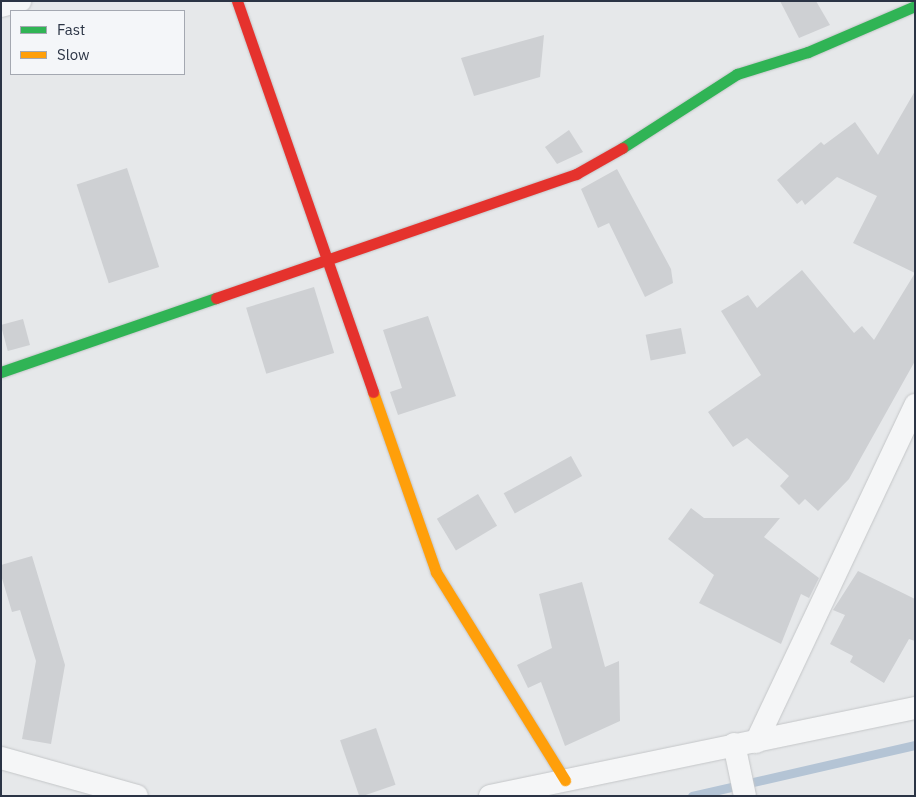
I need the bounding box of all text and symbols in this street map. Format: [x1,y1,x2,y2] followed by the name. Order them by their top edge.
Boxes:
[10,10,185,75] legend
[57,20,85,39] text: Fast
[57,45,90,64] text: Slow

